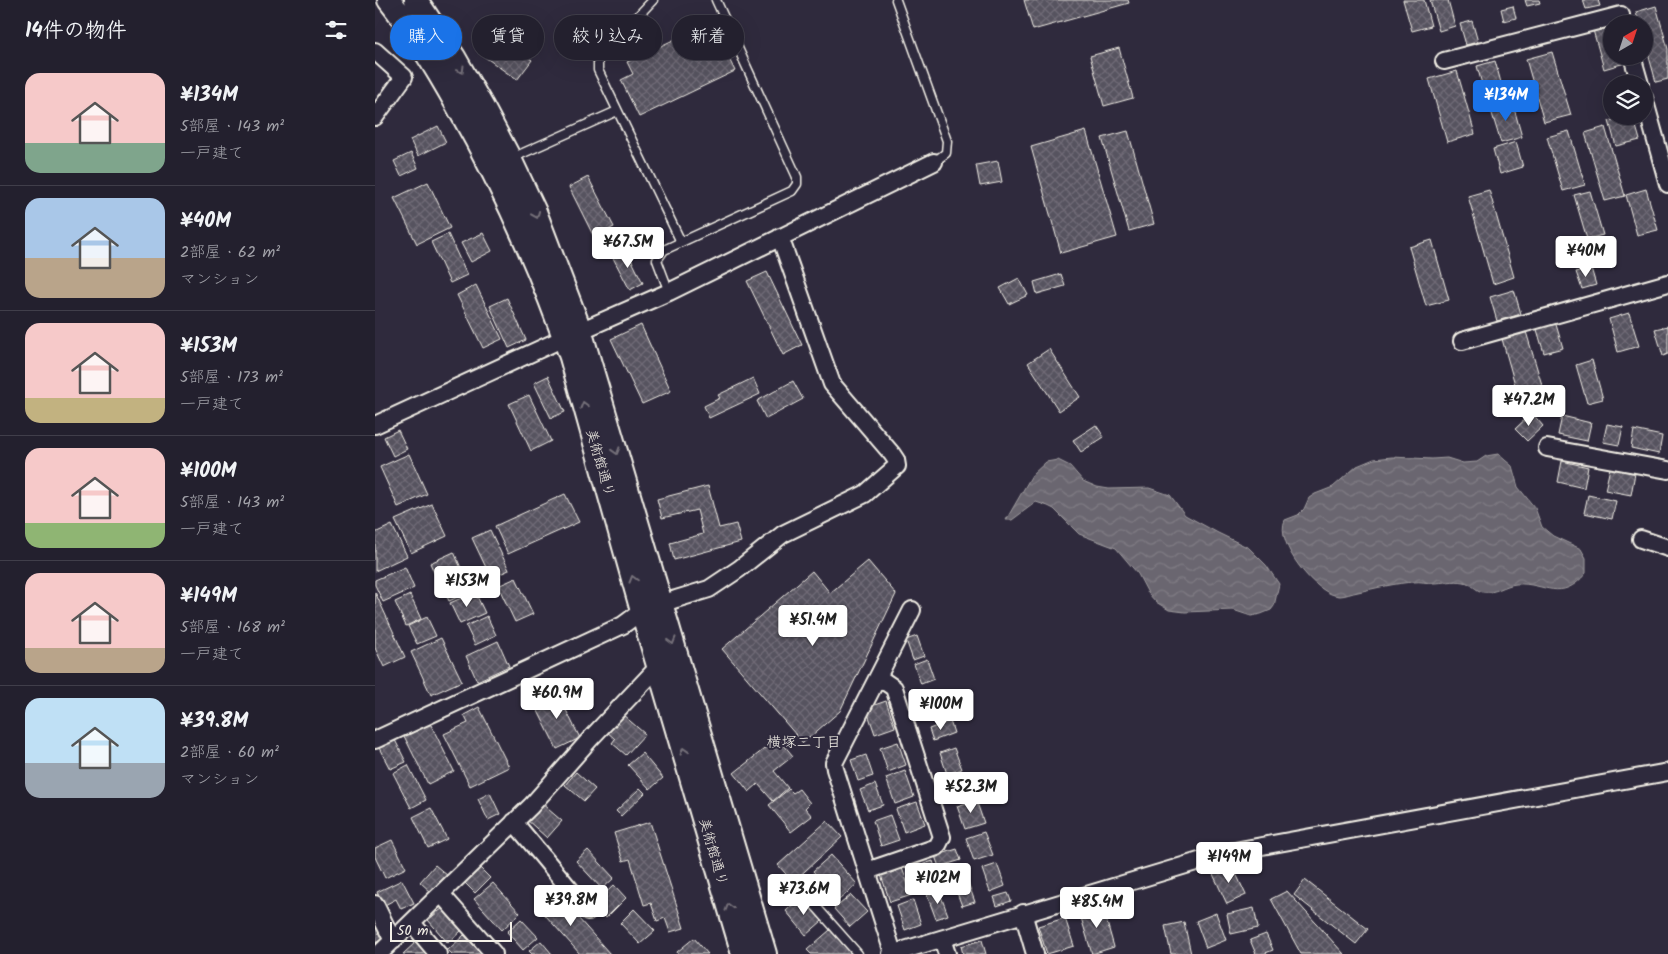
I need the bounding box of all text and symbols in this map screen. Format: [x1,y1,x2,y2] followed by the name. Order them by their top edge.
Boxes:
[25,15,127,48] text: 14件の物件
[390,15,462,60] chip: 購入
[472,15,544,60] chip: 賃貸
[554,15,662,60] chip: 絞り込み
[672,15,744,60] chip: 新着
[1603,15,1653,65] north arrow
[1603,15,1653,125] map controls
[322,16,350,44] icon: filters
[455,65,465,74] one-way arrow
[1603,75,1653,125] button: layers
[180,79,238,112] text: ¥134M
[1471,80,1541,122] pin: ¥134M
[1484,83,1528,108] text: ¥134M
[65,93,125,153] icon: home
[180,114,284,139] text: 5部屋 · 143 m²
[180,141,244,166] text: 一戸建て
[180,205,231,238] text: ¥40M
[530,210,540,219] one-way arrow
[65,218,125,278] icon: home
[587,226,669,269] pin: ¥67.5M
[603,230,653,255] text: ¥67.5M
[1556,236,1616,278] pin: ¥40M
[1567,239,1605,264] text: ¥40M
[180,240,280,265] text: 2部屋 · 62 m²
[180,267,259,292] text: マンション
[180,330,237,363] text: ¥153M
[65,343,125,403] icon: home
[180,365,283,390] text: 5部屋 · 173 m²
[1488,384,1570,427] pin: ¥47.2M
[1503,388,1555,413] text: ¥47.2M
[180,392,244,417] text: 一戸建て
[579,401,590,410] one-way arrow
[580,426,620,500] street label: 美術館通り
[611,447,621,455] one-way arrow
[180,455,237,488] text: ¥100M
[65,468,125,528] icon: home
[180,490,284,515] text: 5部屋 · 143 m²
[180,517,244,542] text: 一戸建て
[432,566,502,608] pin: ¥153M
[445,569,489,594] text: ¥153M
[628,574,639,583] one-way arrow
[180,580,237,613] text: ¥149M
[65,593,125,653] icon: home
[772,604,854,647] pin: ¥51.4M
[789,608,837,633] text: ¥51.4M
[180,615,285,640] text: 5部屋 · 168 m²
[666,636,676,644] one-way arrow
[180,642,244,667] text: 一戸建て
[516,678,598,720] pin: ¥60.9M
[532,681,582,706] text: ¥60.9M
[906,688,976,731] pin: ¥100M
[919,692,963,717] text: ¥100M
[180,705,248,738] text: ¥39.8M
[65,718,125,778] icon: home
[766,731,842,755] district label: 横塚二丁目
[180,740,279,765] text: 2部屋 · 60 m²
[680,748,690,756] one-way arrow
[180,767,259,792] text: マンション
[930,772,1012,814] pin: ¥52.3M
[945,775,997,800] text: ¥52.3M
[693,815,733,889] street label: 美術館通り
[1194,842,1264,884] pin: ¥149M
[1207,845,1251,870] text: ¥149M
[903,862,973,905] pin: ¥102M
[916,866,960,891] text: ¥102M
[763,874,845,916] pin: ¥73.6M
[779,877,829,902] text: ¥73.6M
[530,884,612,927] pin: ¥39.8M
[1056,886,1138,929] pin: ¥85.4M
[545,888,597,913] text: ¥39.8M
[1071,890,1123,915] text: ¥85.4M
[725,904,735,912] one-way arrow
[390,919,513,942] scale bar
[397,920,428,942] text: 50 m

